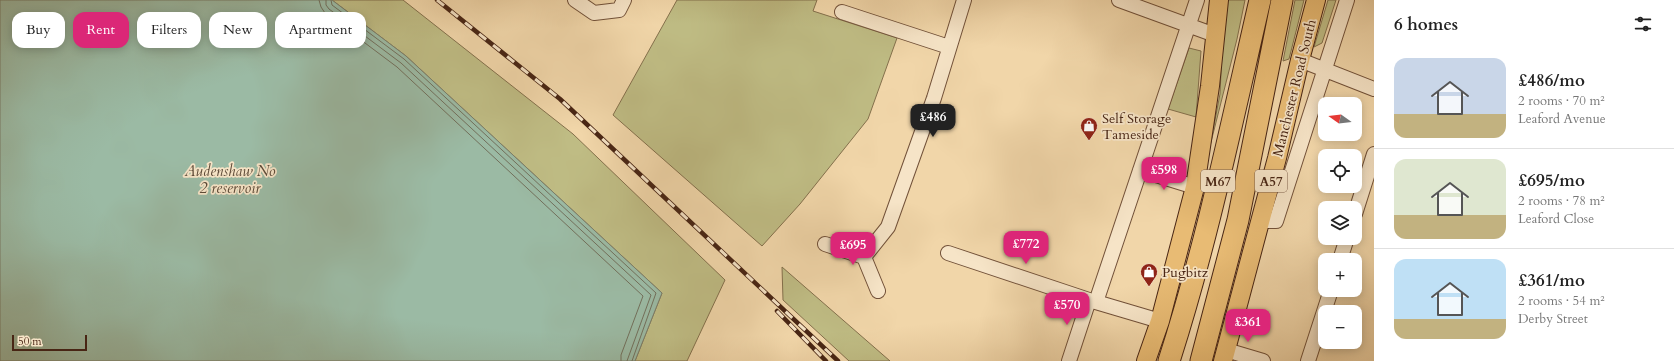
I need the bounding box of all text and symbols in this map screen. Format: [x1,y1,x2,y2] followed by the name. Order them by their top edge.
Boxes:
[12,12,65,48] chip: Buy
[73,12,129,48] chip: Rent
[137,12,201,48] chip: Filters
[209,12,267,48] chip: New
[275,12,366,48] chip: Apartment
[1394,13,1458,36] text: 6 homes
[1632,13,1654,35] icon: filters
[1268,17,1321,159] street label: Manchester Road South
[1518,69,1585,92] text: £486/mo
[1426,74,1474,122] icon: home
[1518,92,1605,110] text: 2 rooms · 70 m²
[1318,97,1362,141] north arrow
[1318,97,1362,349] map controls
[909,104,957,138] pin: £486
[919,108,947,126] text: £486
[1102,109,1171,144] place label: Self Storage Tameside
[1518,110,1606,128] text: Leaford Avenue
[1079,116,1099,141] shop icon: Self Storage Tameside
[1318,149,1362,193] button: locate
[1140,157,1188,191] pin: £598
[184,161,275,198] water label: Audenshaw No 2 reservoir
[1150,161,1178,179] text: £598
[1518,169,1585,192] text: £695/mo
[1201,170,1235,192] road number: M67
[1255,170,1287,192] road number: A57
[1426,175,1474,223] icon: home
[1518,192,1605,210] text: 2 rooms · 78 m²
[1318,201,1362,245] button: layers
[1518,210,1594,228] text: Leaford Close
[1002,231,1050,265] pin: £772
[829,232,877,266] pin: £695
[1012,235,1040,253] text: £772
[839,236,867,254] text: £695
[1318,253,1362,297] button: +
[1139,262,1159,287] shop icon: Pugbitz
[1162,263,1209,282] place label: Pugbitz
[1518,269,1585,292] text: £361/mo
[1426,275,1474,323] icon: home
[1043,292,1091,326] pin: £570
[1518,292,1605,310] text: 2 rooms · 54 m²
[1053,296,1081,314] text: £570
[1318,305,1362,349] button: −
[1224,309,1272,343] pin: £361
[1518,310,1588,328] text: Derby Street
[1234,313,1262,331] text: £361
[12,333,87,352] scale bar
[18,334,42,349] text: 50 m

